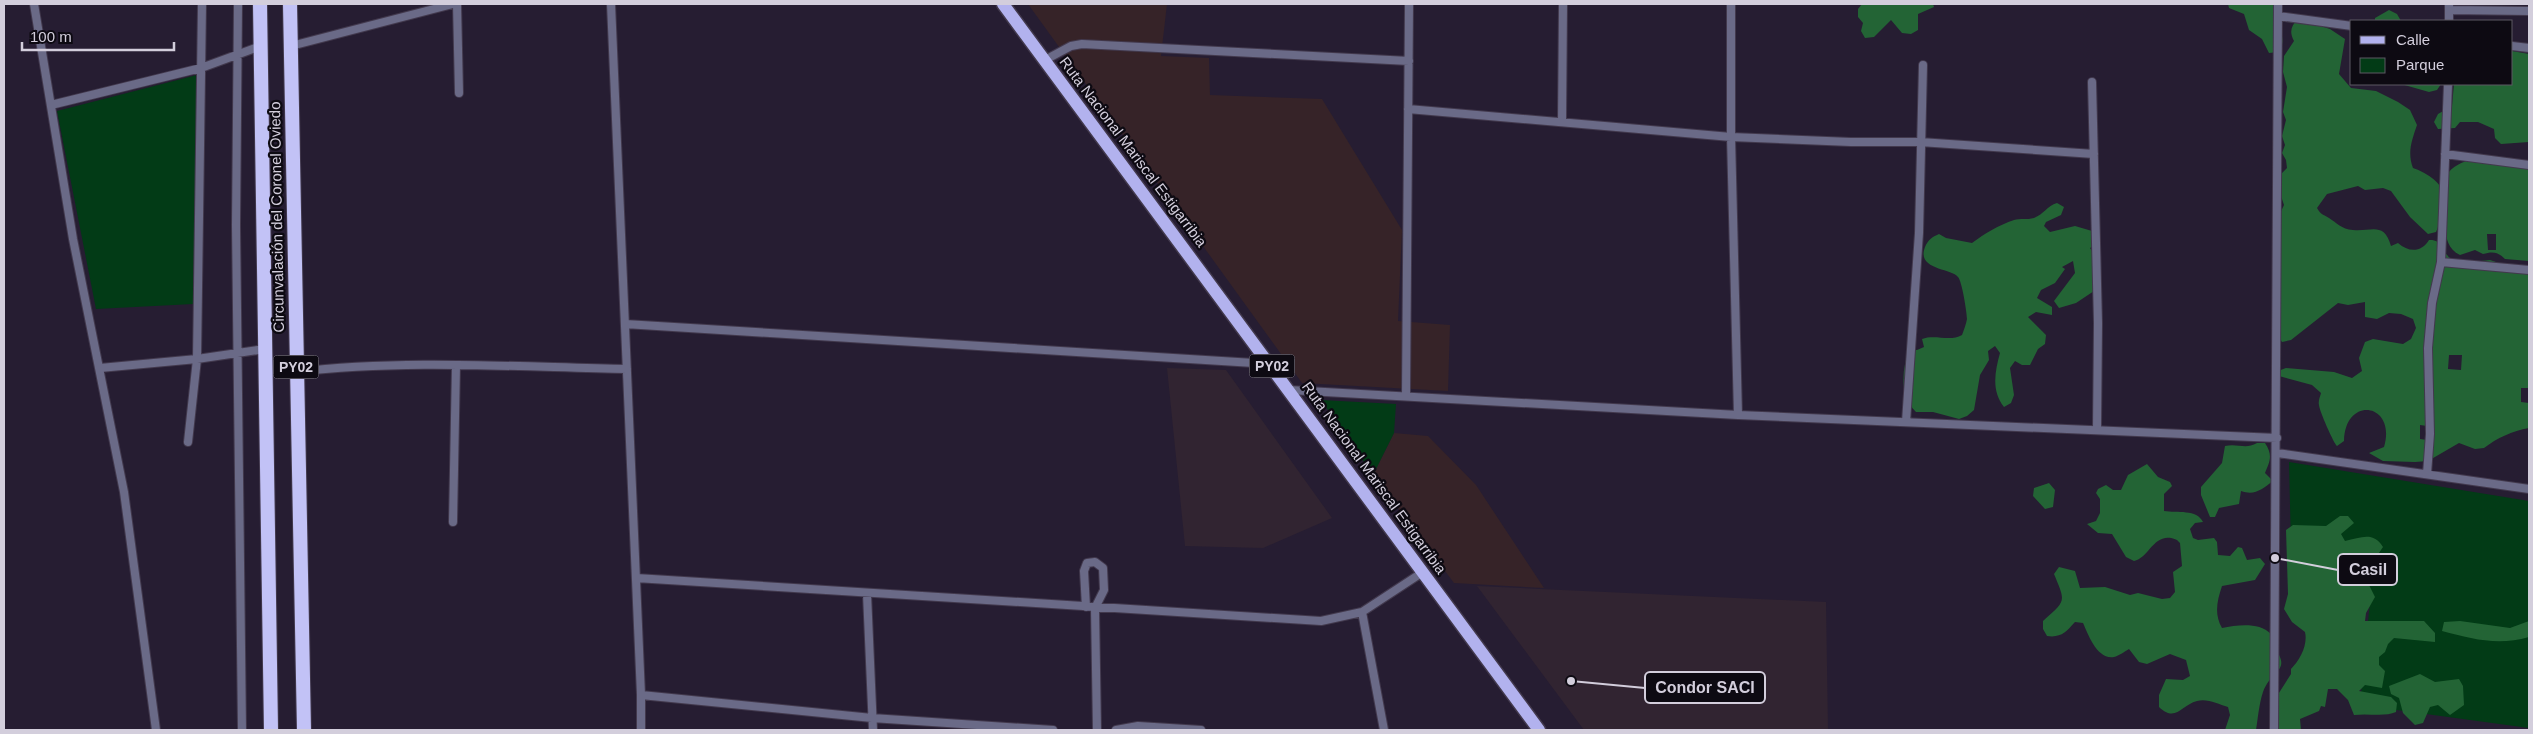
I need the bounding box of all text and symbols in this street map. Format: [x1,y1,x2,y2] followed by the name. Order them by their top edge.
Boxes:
[22,20,175,52] scale bar
[2350,20,2513,85] legend
[30,28,72,45] text: 100 m
[2396,31,2430,48] text: Calle
[1056,53,1211,251] street label: Ruta Nacional Mariscal Estigarribia
[2396,56,2444,73] text: Parque
[266,101,287,333] street label: Circunvalación del Coronel Oviedo
[1250,354,1294,378] road number: PY02
[274,356,318,378] road number: PY02
[1299,378,1450,578] street label: Ruta Nacional Mariscal Estigarribia
[2338,554,2397,585] callout: Casil
[2349,561,2387,578] text: Casil
[1645,672,1765,703] callout: Condor SACI
[1655,679,1755,696] text: Condor SACI

